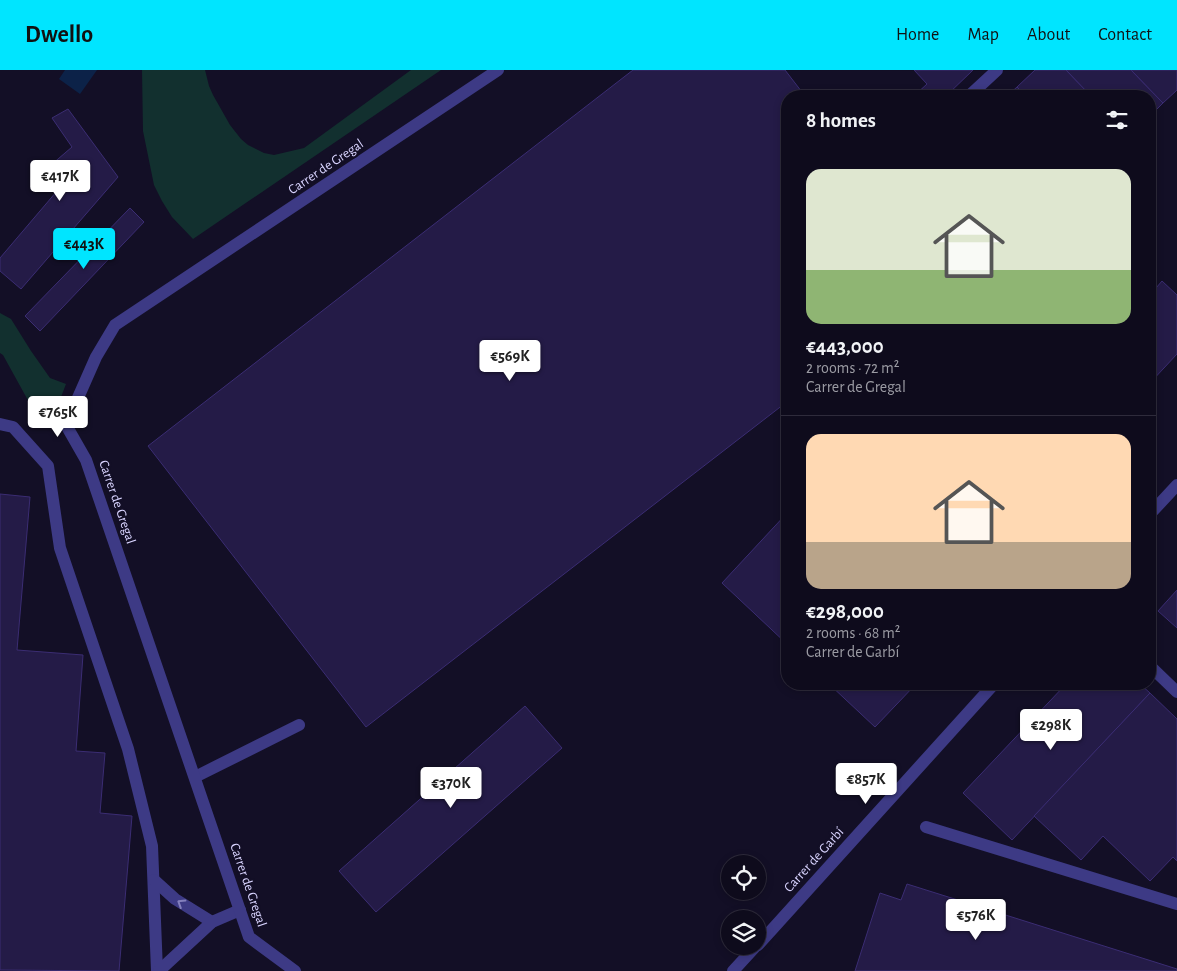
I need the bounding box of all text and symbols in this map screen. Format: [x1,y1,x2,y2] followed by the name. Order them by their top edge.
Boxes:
[25,23,93,47] text: Dwello
[896,26,939,44] text: Home
[967,26,999,44] text: Map
[1027,26,1070,44] text: About
[1098,26,1152,44] text: Contact
[1103,106,1131,134] icon: filters
[806,110,876,131] text: 8 homes
[286,137,366,197] street label: Carrer de Gregal
[25,160,95,202] pin: €417K
[41,168,79,184] text: €417K
[924,201,1014,291] icon: home
[49,228,119,270] pin: €443K
[64,236,104,252] text: €443K
[806,336,884,357] text: €443,000
[475,340,545,382] pin: €569K
[490,348,530,364] text: €569K
[806,360,899,376] text: 2 rooms · 72 m²
[806,379,906,395] text: Carrer de Gregal
[23,396,93,438] pin: €765K
[39,404,77,420] text: €765K
[96,458,138,546] street label: Carrer de Gregal
[924,467,1014,557] icon: home
[806,601,884,622] text: €298,000
[806,625,900,641] text: 2 rooms · 68 m²
[806,644,899,660] text: Carrer de Garbí
[1016,708,1086,751] pin: €298K
[1031,717,1071,733] text: €298K
[831,762,901,805] pin: €857K
[416,766,486,809] pin: €370K
[847,771,885,787] text: €857K
[432,775,470,791] text: €370K
[781,825,847,895] street label: Carrer de Garbí
[227,841,269,929] street label: Carrer de Gregal
[721,855,766,955] map controls
[721,855,766,900] button: locate
[941,898,1011,941] pin: €576K
[178,900,187,909] one-way arrow
[957,907,995,923] text: €576K
[721,910,766,955] button: layers

